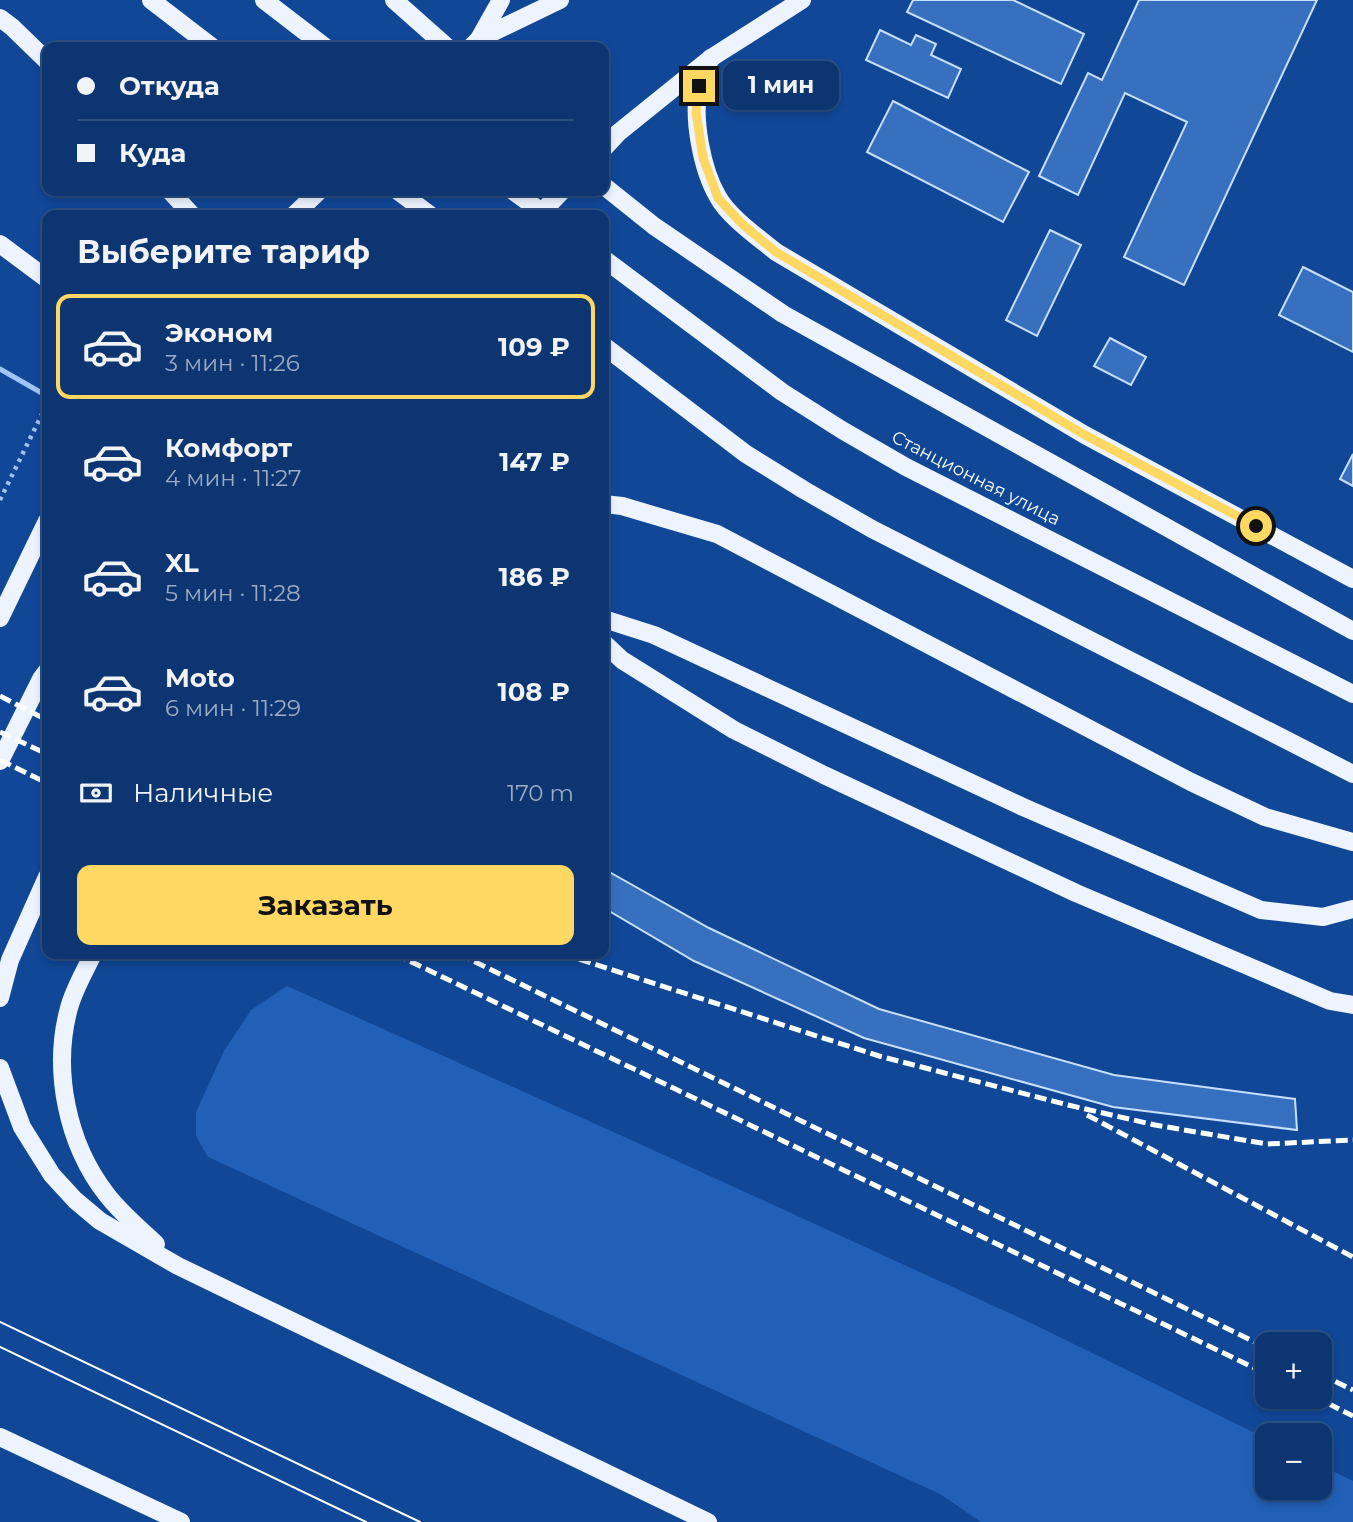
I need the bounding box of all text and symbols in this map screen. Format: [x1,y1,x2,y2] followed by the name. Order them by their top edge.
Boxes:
[724,62,839,110] callout: 1 мин
[119,70,220,102] text: Откуда
[683,70,715,102] route end
[748,71,814,99] text: 1 мин
[119,137,186,169] text: Куда
[77,232,370,271] text: Выберите тариф
[81,315,144,378] icon: car
[165,317,273,349] text: Эконом
[498,331,570,363] text: 109 ₽
[165,349,300,377] text: 3 мин · 11:26
[888,426,1064,530] street label: Станционная улица
[81,430,144,493] icon: car
[165,432,292,464] text: Комфорт
[499,446,570,478] text: 147 ₽
[165,464,302,492] text: 4 мин · 11:27
[1240,510,1272,542] route start
[81,545,144,608] icon: car
[165,547,199,579] text: XL
[499,561,570,593] text: 186 ₽
[165,579,301,607] text: 5 мин · 11:28
[81,660,144,723] icon: car
[165,662,235,694] text: Moto
[497,676,570,708] text: 108 ₽
[165,694,301,722] text: 6 мин · 11:29
[77,774,115,812] icon: cash
[133,777,273,809] text: Наличные
[507,779,574,807] text: 170 m
[77,865,574,945] button: Заказать
[1255,1332,1332,1500] map controls
[1255,1332,1332,1409] button: +
[1255,1423,1332,1500] button: −

